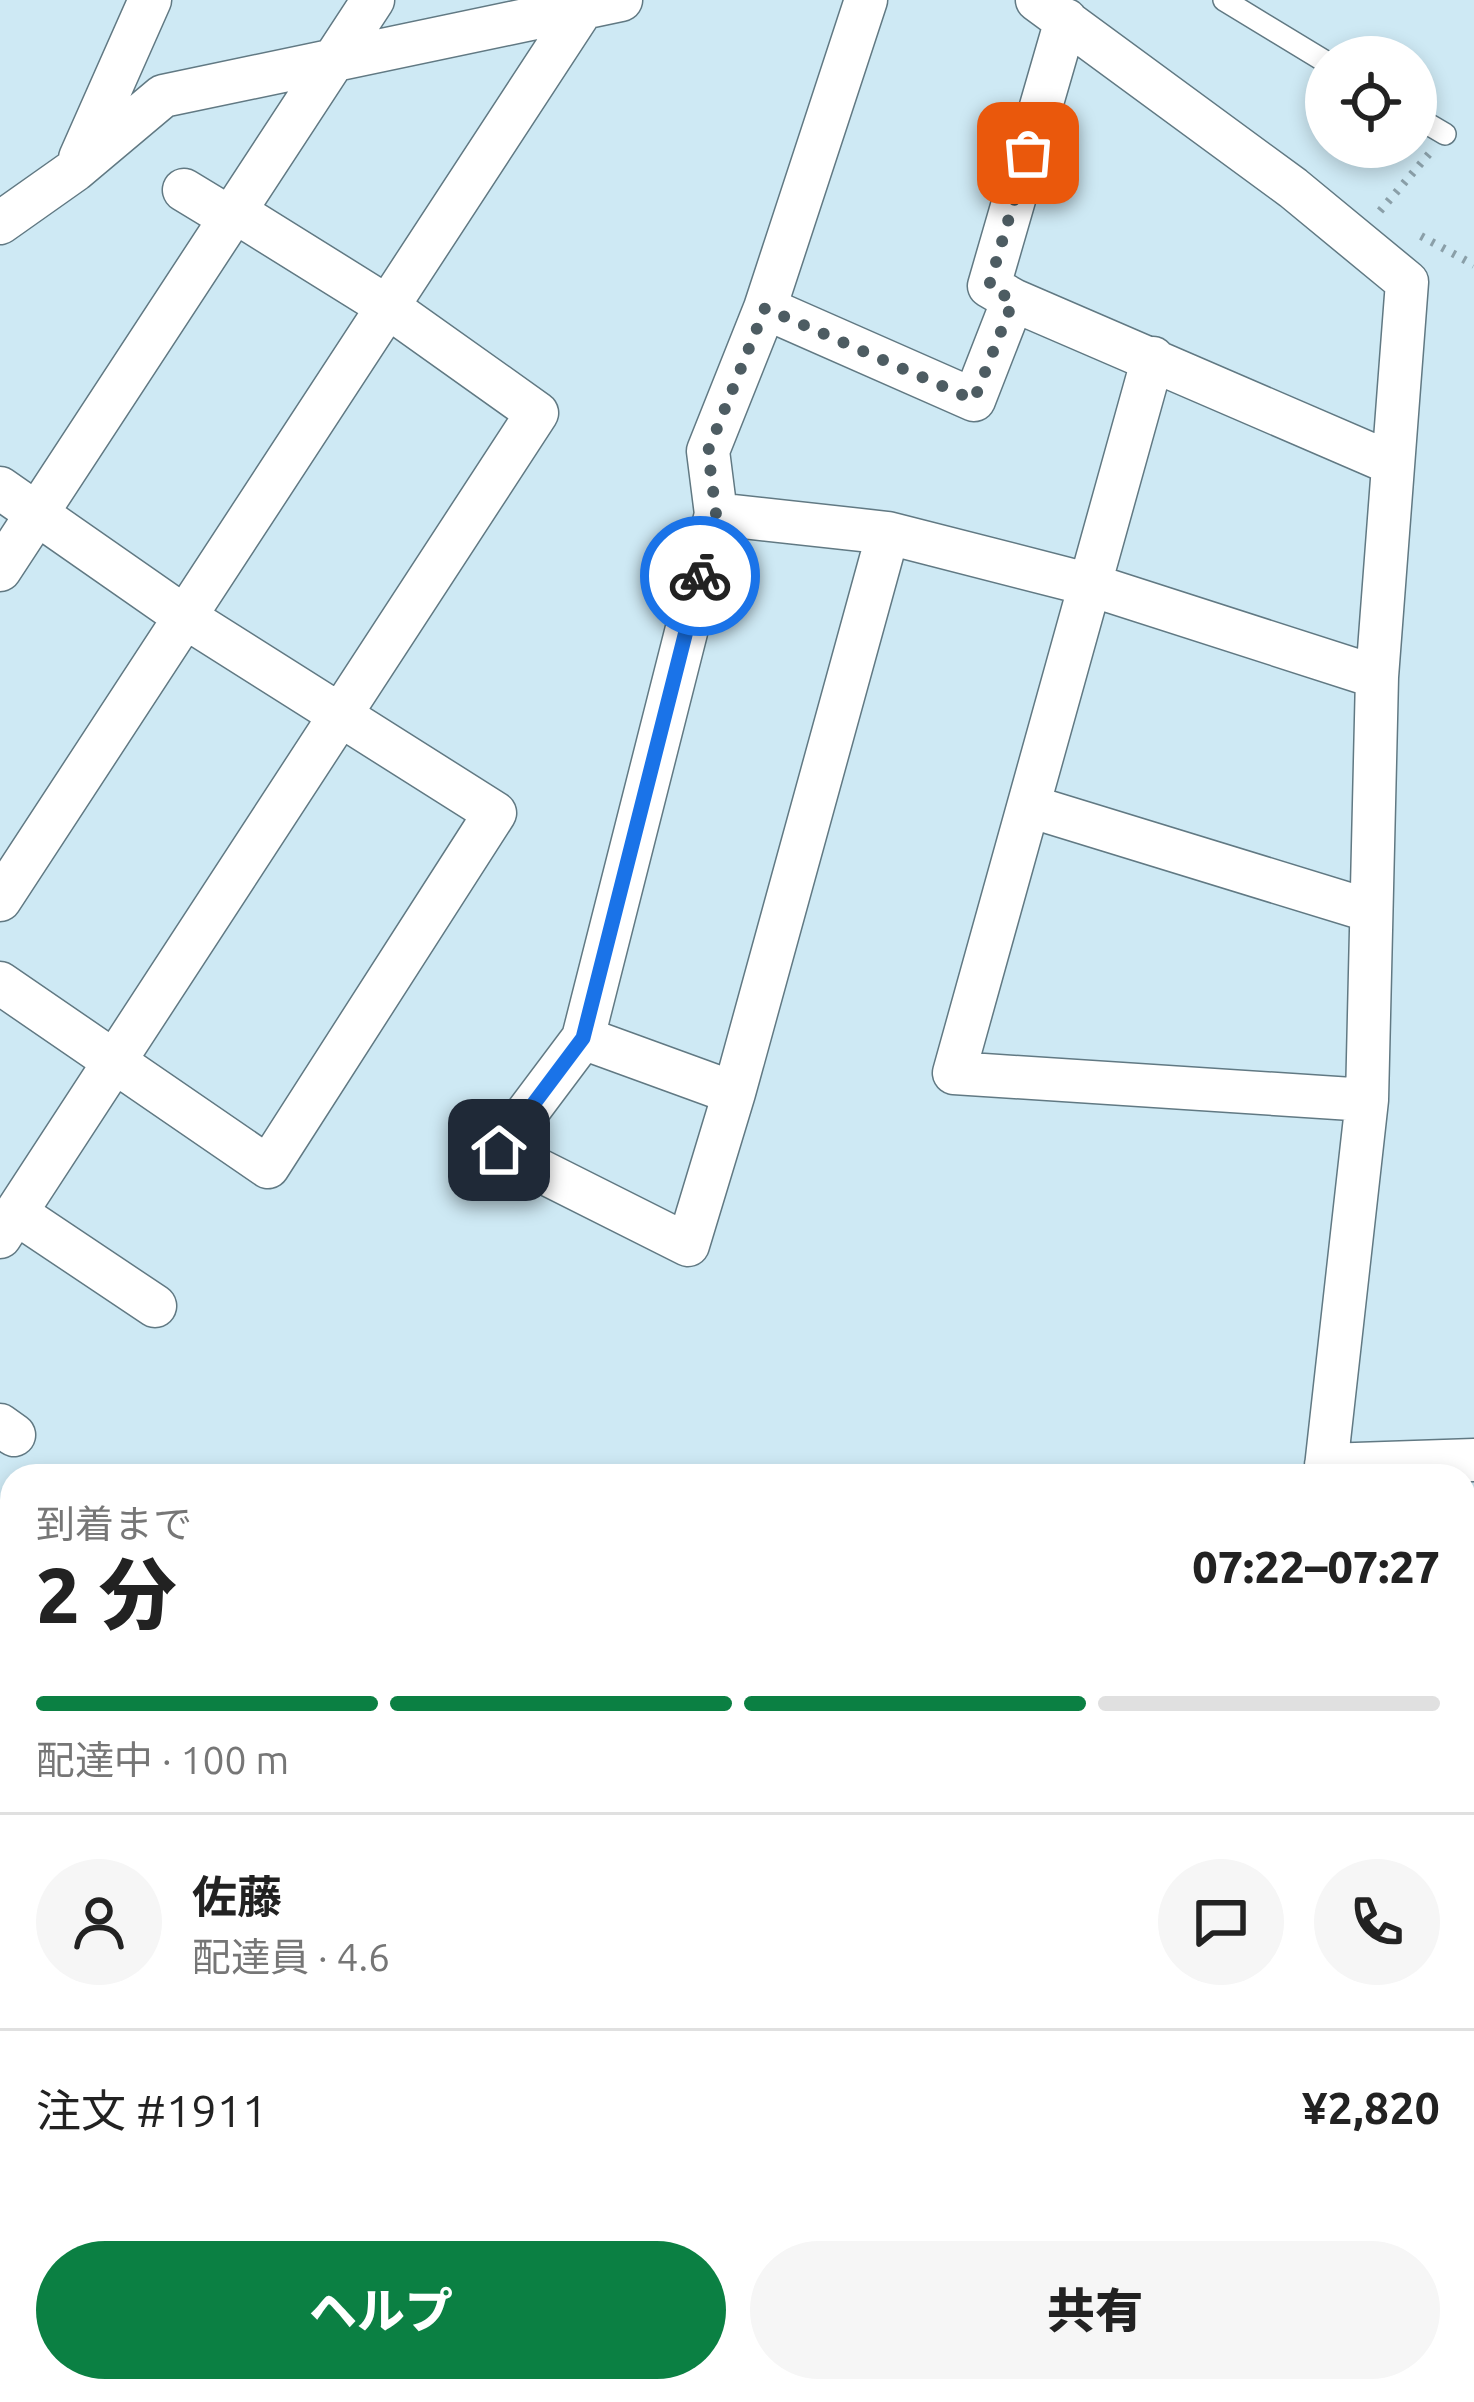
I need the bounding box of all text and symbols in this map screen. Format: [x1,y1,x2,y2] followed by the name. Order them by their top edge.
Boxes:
[1305,36,1437,168] map controls
[1305,36,1437,168] button: locate
[977,102,1079,204] pin
[995,120,1061,186] icon: bag
[640,516,760,636] courier
[667,543,733,609] icon: bike
[448,1099,550,1201] pin
[466,1117,532,1183] icon: home
[36,1502,192,1545] text: 到着まで
[1192,1541,1440,1592] text: 07:22–07:27
[36,1550,177,1638] text: 2 分
[36,1738,289,1781] text: 配達中 · 100 m
[36,1859,162,1985] button: person
[1158,1859,1284,1985] button: chat
[1314,1859,1440,1985] button: phone
[192,1871,282,1922] text: 佐藤
[192,1935,390,1978] text: 配達員 · 4.6
[1302,2082,1440,2133] text: ¥2,820
[36,2085,267,2136] text: 注文 #1911
[36,2241,726,2379] button: ヘルプ
[750,2241,1440,2379] button: 共有

